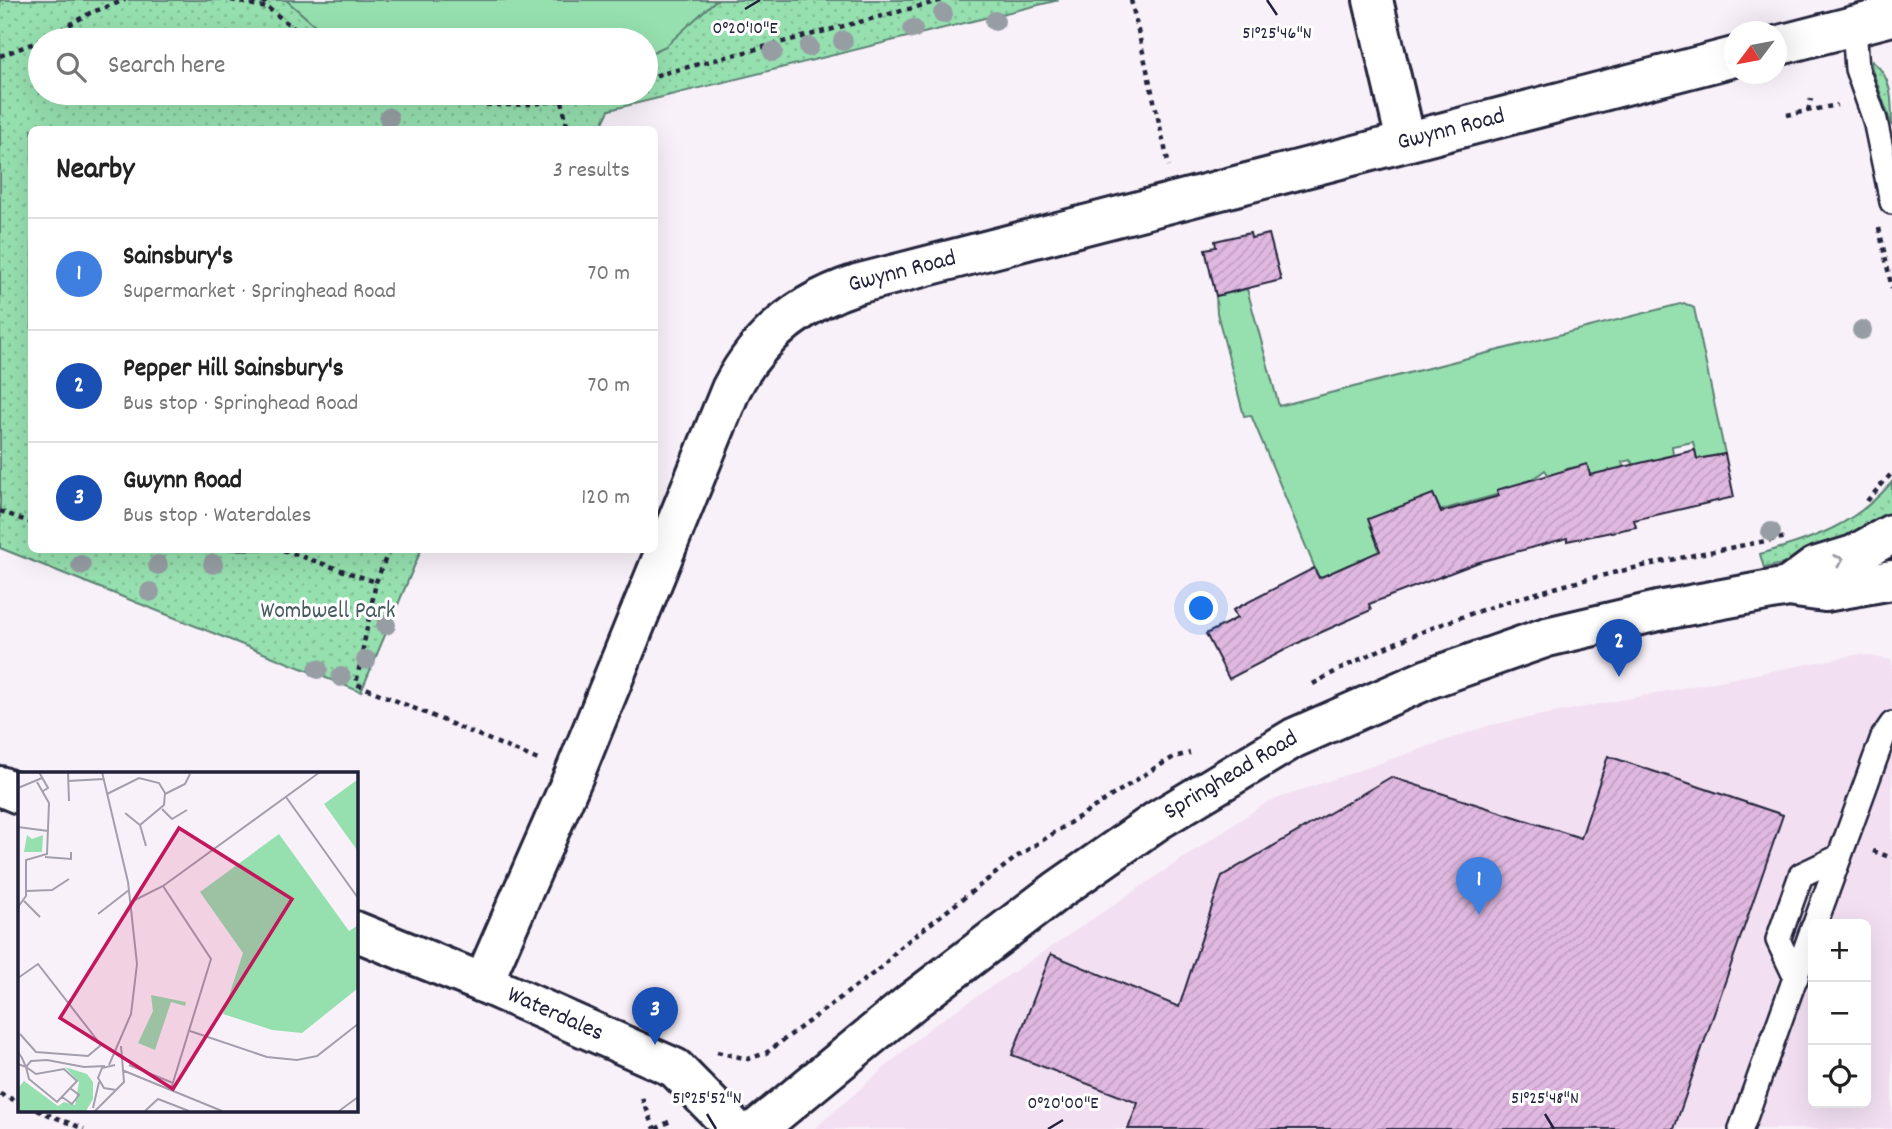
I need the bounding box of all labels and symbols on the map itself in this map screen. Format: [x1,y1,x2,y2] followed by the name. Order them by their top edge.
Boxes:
[712,17,778,42] text: 0°20'10"E
[1724,21,1787,84] north arrow
[1242,22,1312,47] text: 51°25'46"N
[1394,100,1509,160] street label: Gwynn Road
[844,242,960,303] street label: Gwynn Road
[1833,554,1845,568] one-way arrow
[1184,591,1218,625] your location
[260,595,396,629] park label: Wombwell Park
[1596,619,1642,677] pin: 2
[1158,722,1305,829] street label: Springhead Road
[18,772,357,1112] inset map
[1456,857,1502,915] pin: 1
[501,979,609,1051] street label: Waterdales
[632,987,678,1045] pin: 3
[672,1087,742,1112] text: 51°25'52"N
[1511,1087,1579,1112] text: 51°25'48"N
[1027,1092,1099,1117] text: 0°20'00"E

